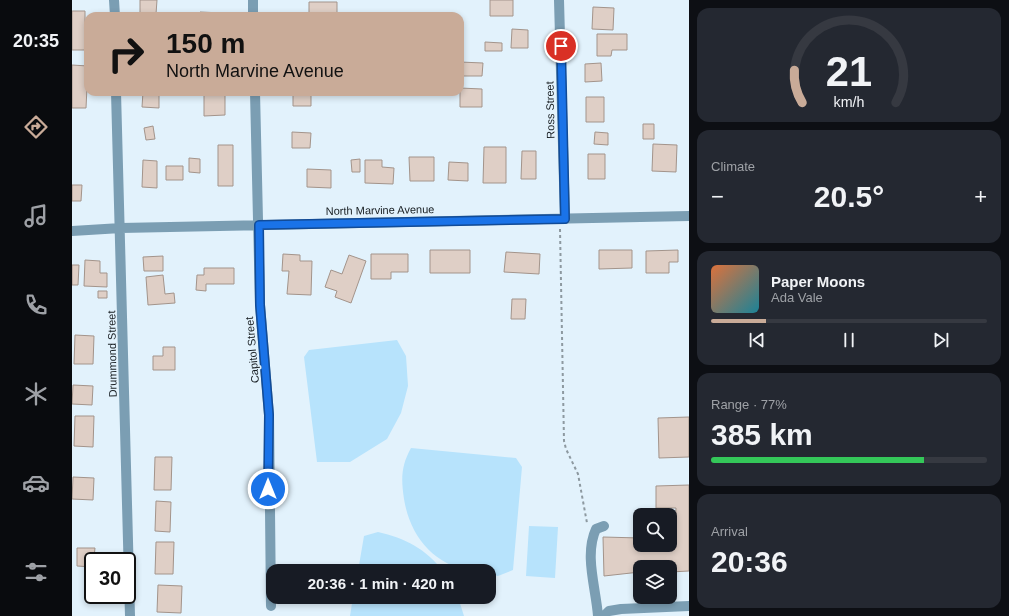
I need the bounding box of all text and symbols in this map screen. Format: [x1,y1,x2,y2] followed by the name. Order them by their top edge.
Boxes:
[100,28,152,80] icon: right
[166,28,245,59] text: 150 m
[544,29,578,63] pin
[13,31,59,51] text: 20:35
[550,35,572,57] icon: arrive
[826,48,872,95] text: 21
[166,61,344,81] text: North Marvine Avenue
[543,81,557,139] street label: Ross Street
[834,93,865,109] text: km/h
[22,113,50,141] icon: directions
[711,159,755,174] text: Climate
[814,180,884,213] text: 20.5°
[711,184,724,209] text: −
[974,184,987,209] text: +
[22,202,50,230] icon: music
[326,203,434,217] street label: North Marvine Avenue
[771,273,865,290] text: Paper Moons
[771,290,823,305] text: Ada Vale
[22,291,50,319] icon: phone
[105,310,119,398] street label: Drummond Street
[243,316,261,384] street label: Capitol Street
[746,329,768,351] icon: previous
[838,329,860,351] icon: pause
[930,329,952,351] icon: next
[22,380,50,408] icon: climate
[711,397,787,412] text: Range · 77%
[711,418,813,451] text: 385 km
[247,468,289,510] position arrow
[22,469,50,497] icon: car
[633,508,677,604] map controls
[633,508,677,552] button: search
[711,524,748,539] text: Arrival
[711,545,788,578] text: 20:36
[84,552,136,604] speed limit sign: 30
[22,558,50,586] icon: filters
[633,560,677,604] button: layers
[308,575,454,592] text: 20:36 · 1 min · 420 m

